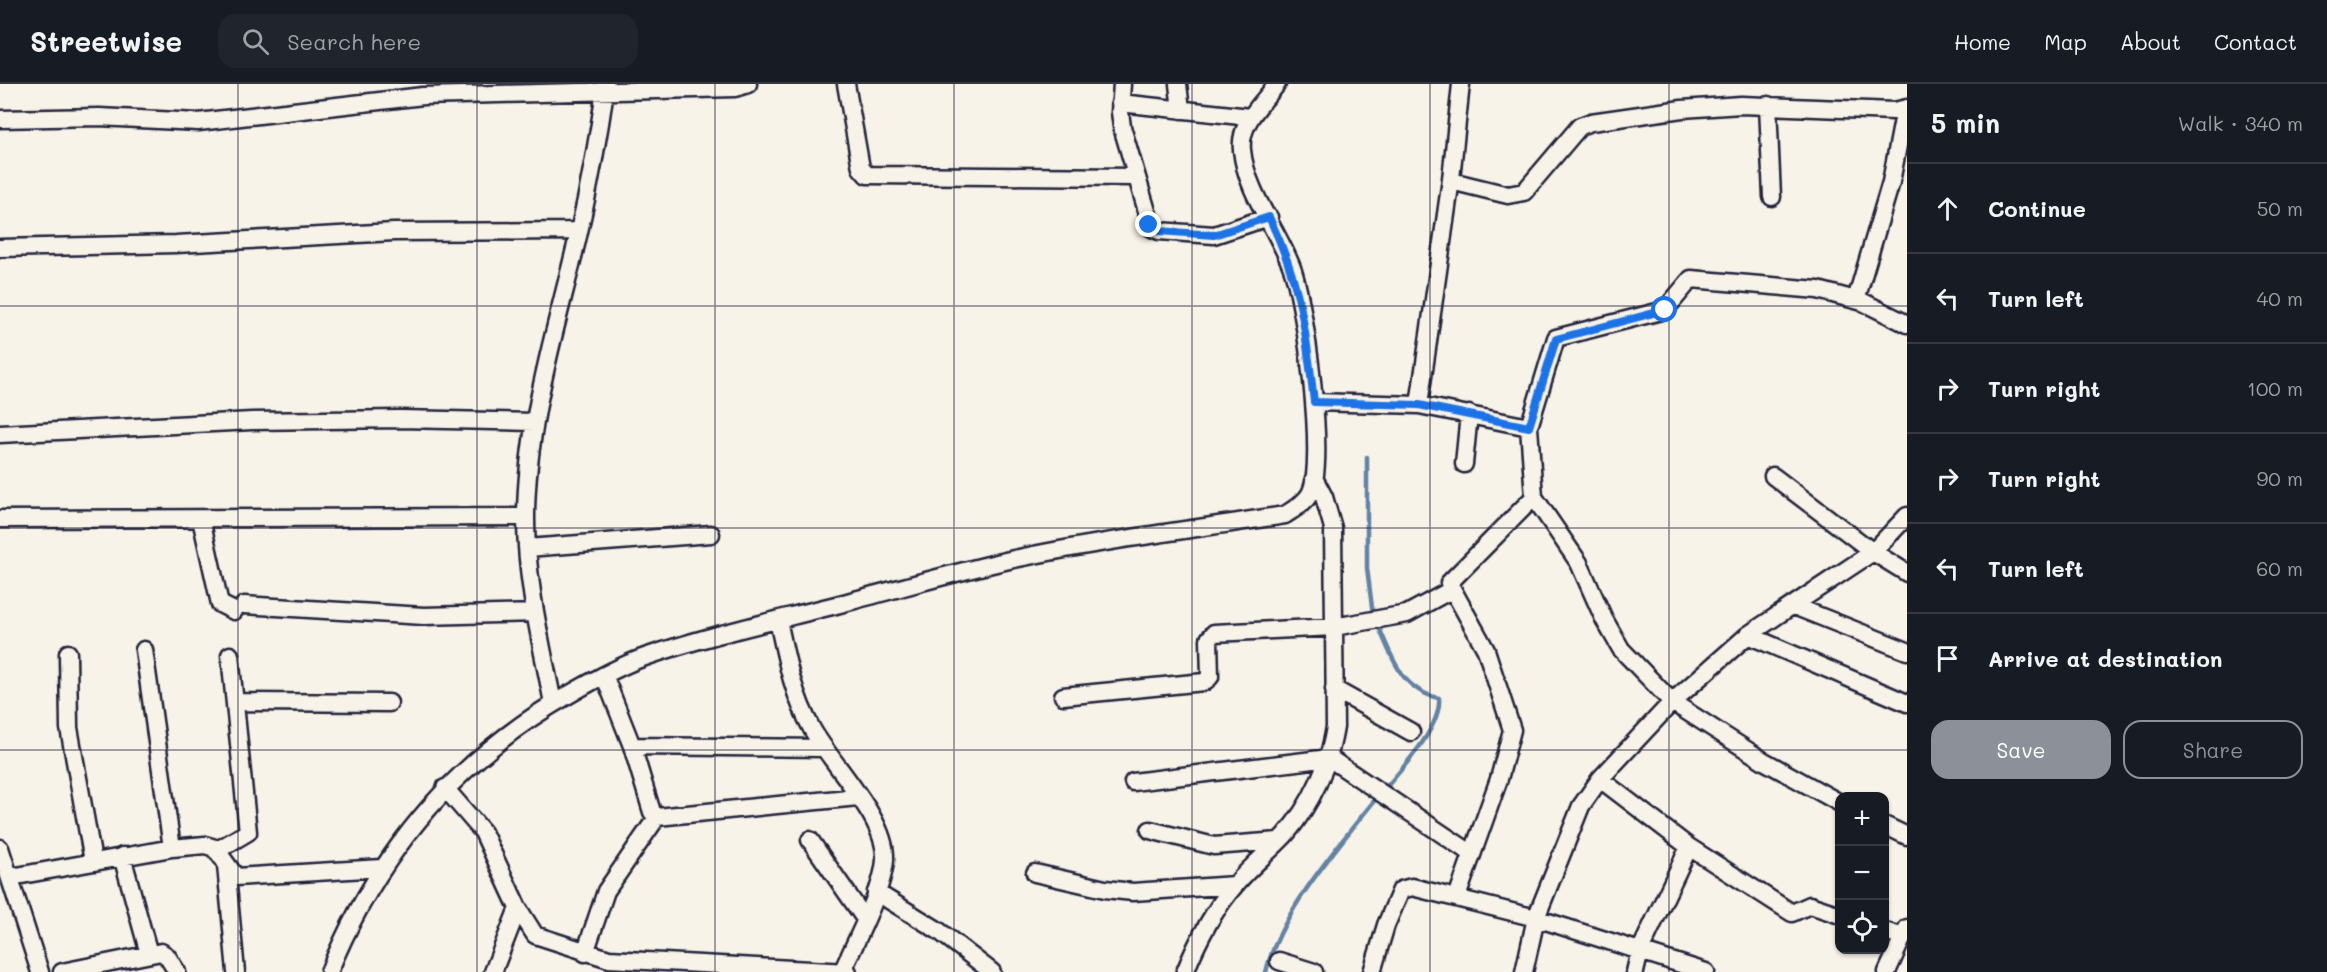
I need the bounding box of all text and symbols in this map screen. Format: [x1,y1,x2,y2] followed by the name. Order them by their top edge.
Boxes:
[218,14,638,68] search box
[30,23,182,59] text: Streetwise
[239,25,272,58] icon: search
[287,27,421,56] text: Search here
[1954,28,2011,55] text: Home
[2044,28,2087,55] text: Map
[2120,28,2181,55] text: About
[2214,28,2297,55] text: Contact
[1931,106,2000,140] text: 5 min
[2178,110,2303,136] text: Walk · 340 m
[1931,192,1964,225] icon: ahead
[1988,194,2086,223] text: Continue
[2257,195,2303,221] text: 50 m
[1135,211,1161,237] route end
[1931,282,1964,315] icon: left
[1988,284,2084,313] text: Turn left
[2257,285,2303,311] text: 40 m
[1651,296,1677,322] route start
[1931,372,1964,405] icon: right
[1988,374,2100,403] text: Turn right
[2247,375,2303,401] text: 100 m
[1931,462,1964,495] icon: right
[1988,464,2100,493] text: Turn right
[2257,465,2303,491] text: 90 m
[1931,552,1964,585] icon: left
[1988,554,2084,583] text: Turn left
[2256,555,2303,581] text: 60 m
[1931,642,1964,675] icon: arrive
[1988,644,2223,673] text: Arrive at destination
[1931,720,2111,779] button: Save
[2123,720,2303,779] button: Share
[1835,792,1889,954] map controls
[1835,792,1889,846] button: +
[1835,846,1889,900] button: −
[1835,900,1889,954] button: locate

